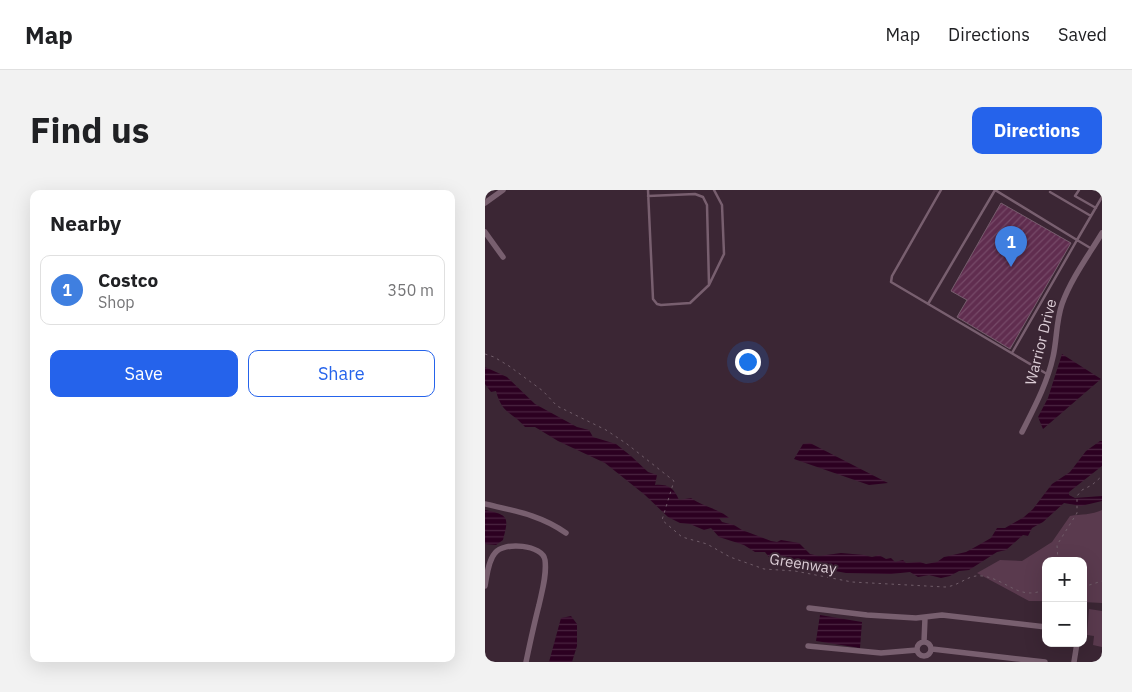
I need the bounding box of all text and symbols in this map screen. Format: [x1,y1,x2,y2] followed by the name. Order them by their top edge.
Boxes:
[25,19,73,51] text: Map
[885,23,920,46] text: Map
[948,23,1030,46] text: Directions
[1058,23,1107,46] text: Saved
[30,107,149,153] text: Find us
[972,107,1102,154] button: Directions
[50,209,121,237] text: Nearby
[995,226,1027,267] pin: 1
[98,268,158,292] text: Costco
[62,280,72,300] text: 1
[387,280,434,300] text: 350 m
[98,292,135,312] text: Shop
[1021,297,1060,387] street label: Warrior Drive
[735,349,761,375] your location
[50,350,238,397] button: Save
[248,350,435,397] button: Share
[768,549,838,578] street label: Greenway
[1042,557,1087,647] map controls
[1042,557,1087,602] button: +
[1042,602,1087,647] button: −

